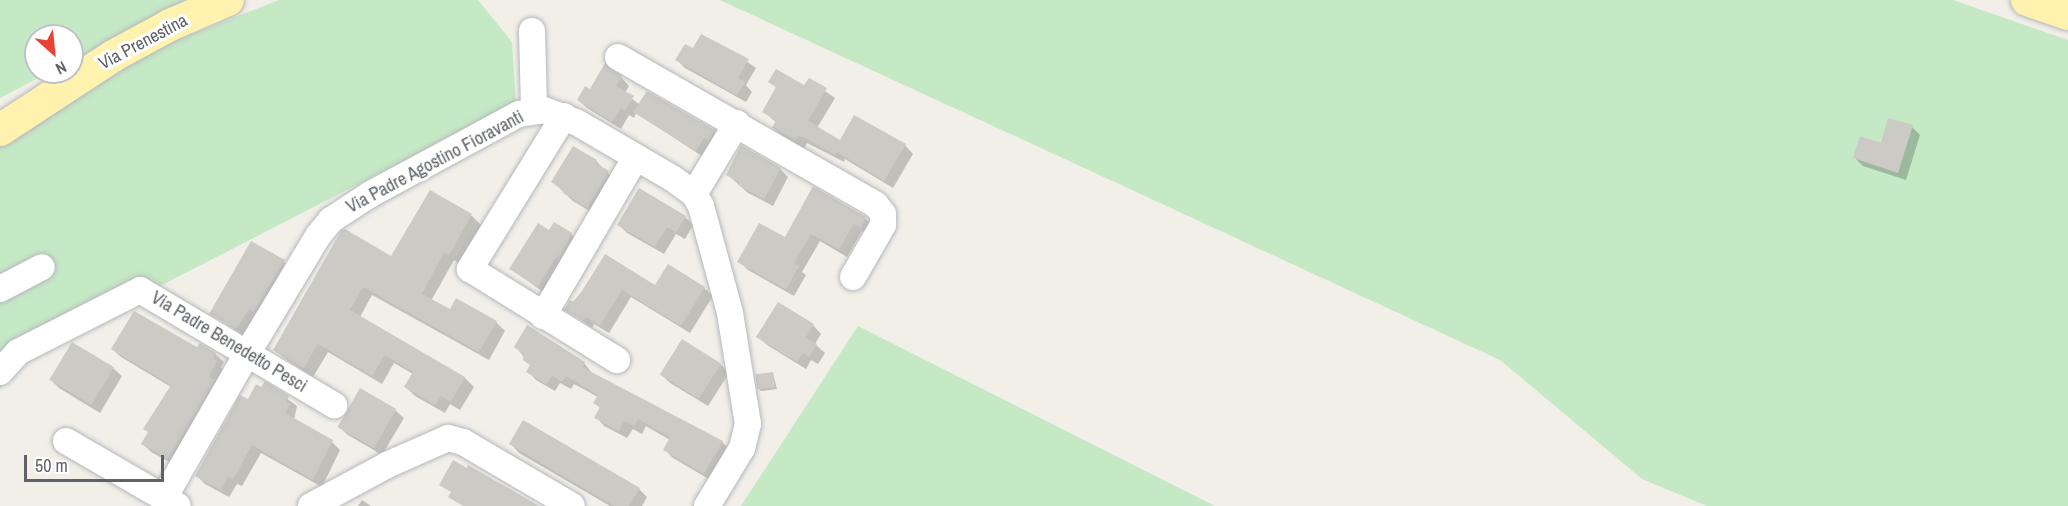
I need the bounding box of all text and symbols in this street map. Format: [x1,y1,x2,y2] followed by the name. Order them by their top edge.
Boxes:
[95,10,191,74] street label: Via Prenestina
[24,24,84,84] north arrow
[52,56,70,80] text: N
[342,106,528,218] street label: Via Padre Agostino Fioravanti
[147,287,311,397] street label: Via Padre Benedetto Pesci
[27,443,166,481] scale bar
[35,453,68,478] text: 50 m

